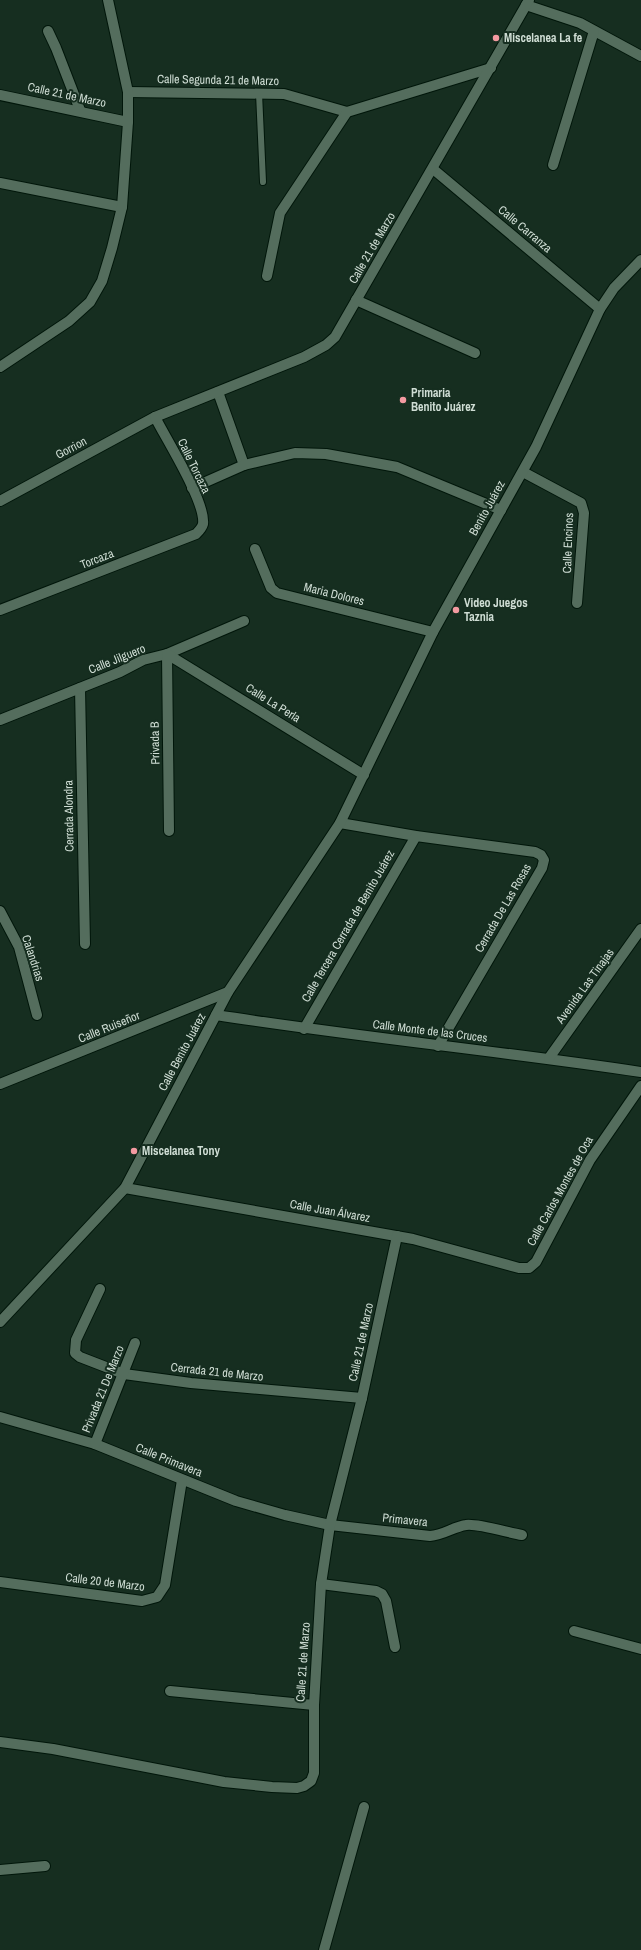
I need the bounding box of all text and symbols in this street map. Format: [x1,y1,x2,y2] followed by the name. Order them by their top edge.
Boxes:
[504,30,583,46] place label: Miscelanea La fe
[491,33,501,43] marker: Miscelanea La fe
[157,71,279,89] street label: Calle Segunda 21 de Marzo
[26,79,108,111] street label: Calle 21 de Marzo
[495,202,556,257] street label: Calle Carranza
[345,209,399,287] street label: Calle 21 de Marzo
[411,385,476,415] place label: Primaria Benito Juárez
[398,395,408,405] marker: Primaria Benito Juárez
[53,433,89,463] street label: Gorrion
[174,436,214,497] street label: Calle Torcaza
[465,478,509,538] street label: Benito Juárez
[559,512,577,574] street label: Calle Encinos
[78,545,116,573] street label: Torcaza
[302,579,366,609] street label: Maria Dolores
[464,595,528,625] place label: Video Juegos Taznia
[451,605,461,615] marker: Video Juegos Taznia
[86,640,148,678] street label: Calle Jilguero
[243,680,304,726] street label: Calle La Perla
[147,721,163,765] street label: Privada B
[60,780,78,852] street label: Cerrada Alondra
[298,847,398,1005] street label: Calle Tercera Cerrada de Benito Juárez
[471,861,535,955] street label: Cerrada De Las Rosas
[18,933,48,983] street label: Calandrias
[552,945,618,1028] street label: Avenida Las Tinajas
[76,1007,143,1047] street label: Calle Ruiseñor
[155,1010,209,1094] street label: Calle Benito Juárez
[372,1016,488,1046] street label: Calle Monte de las Cruces
[523,1133,597,1249] street label: Calle Carlos Montes de Oca
[142,1143,221,1159] place label: Miscelanea Tony
[129,1146,139,1156] marker: Miscelanea Tony
[288,1196,372,1226] street label: Calle Juan Álvarez
[345,1301,377,1383] street label: Calle 21 de Marzo
[78,1343,128,1435] street label: Privada 21 De Marzo
[170,1359,264,1385] street label: Cerrada 21 de Marzo
[133,1439,205,1481] street label: Calle Primavera
[382,1510,429,1530] street label: Primavera
[64,1569,146,1595] street label: Calle 20 de Marzo
[292,1622,314,1702] street label: Calle 21 de Marzo

